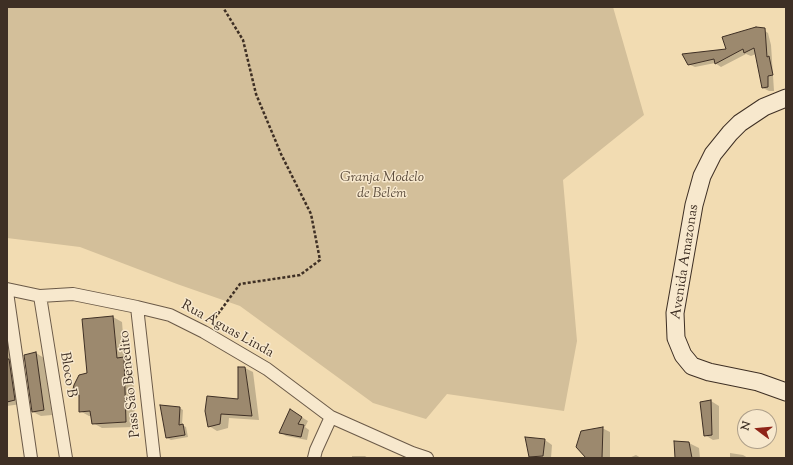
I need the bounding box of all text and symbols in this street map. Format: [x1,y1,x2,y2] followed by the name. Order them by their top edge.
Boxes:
[340,171,424,204] park label: Granja Modelo de Belém
[669,203,703,321] street label: Avenida Amazonas
[178,298,276,362] street label: Rua Águas Linda
[117,330,145,438] street label: Pass São Benedito
[55,351,79,399] street label: Bloco B
[737,409,777,449] north arrow
[738,420,755,432] text: N

